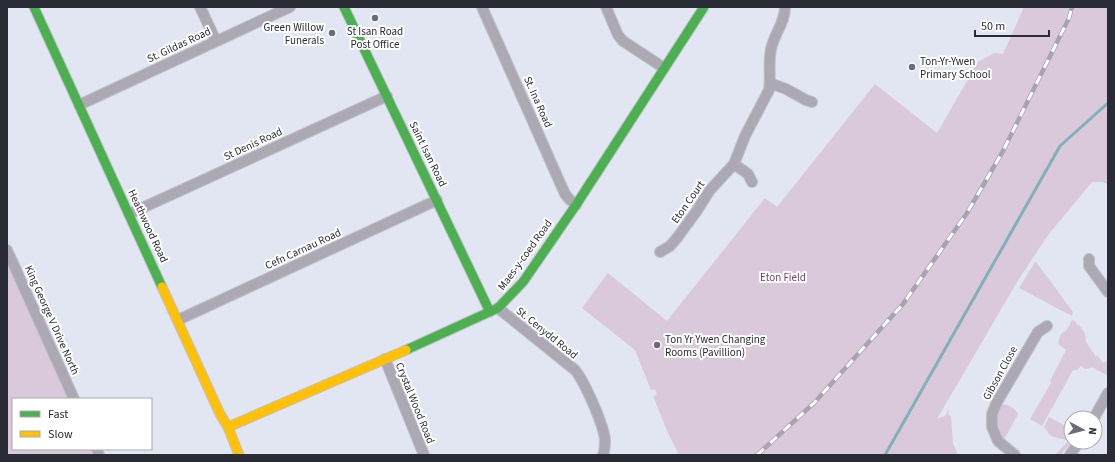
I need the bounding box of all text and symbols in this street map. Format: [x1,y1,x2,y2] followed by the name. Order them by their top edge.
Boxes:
[975,12,1049,38] scale bar
[370,13,380,23] marker: St Isan Road Post Office
[981,18,1005,35] text: 50 m
[264,20,324,48] place label: Green Willow Funerals
[145,24,213,66] street label: St. Gildas Road
[347,24,403,52] place label: St Isan Road Post Office
[327,28,337,38] marker: Green Willow Funerals
[920,54,991,82] place label: Ton-Yr-Ywen Primary School
[907,62,917,72] marker: Ton-Yr-Ywen Primary School
[520,74,556,130] street label: St. Ina Road
[406,119,450,189] street label: Saint Isan Road
[221,124,285,164] street label: St Denis Road
[668,177,708,226] street label: Eton Court
[124,187,172,265] street label: Heathwood Road
[494,217,556,293] street label: Maes-y-coed Road
[263,225,343,273] street label: Cefn Carnau Road
[21,263,83,377] street label: King George V Drive North
[760,270,806,285] park label: Eton Field
[513,304,581,362] street label: St. Cenydd Road
[665,332,766,360] place label: Ton Yr Ywen Changing Rooms (Pavillion)
[652,340,662,350] marker: Ton Yr Ywen Changing Rooms (Pavillion)
[979,343,1021,403] street label: Gibson Close
[392,360,438,446] street label: Crystal Wood Road
[12,398,152,450] legend
[48,406,68,423] text: Fast
[1063,410,1103,450] north arrow
[48,426,73,443] text: Slow
[1085,427,1100,436] text: N

